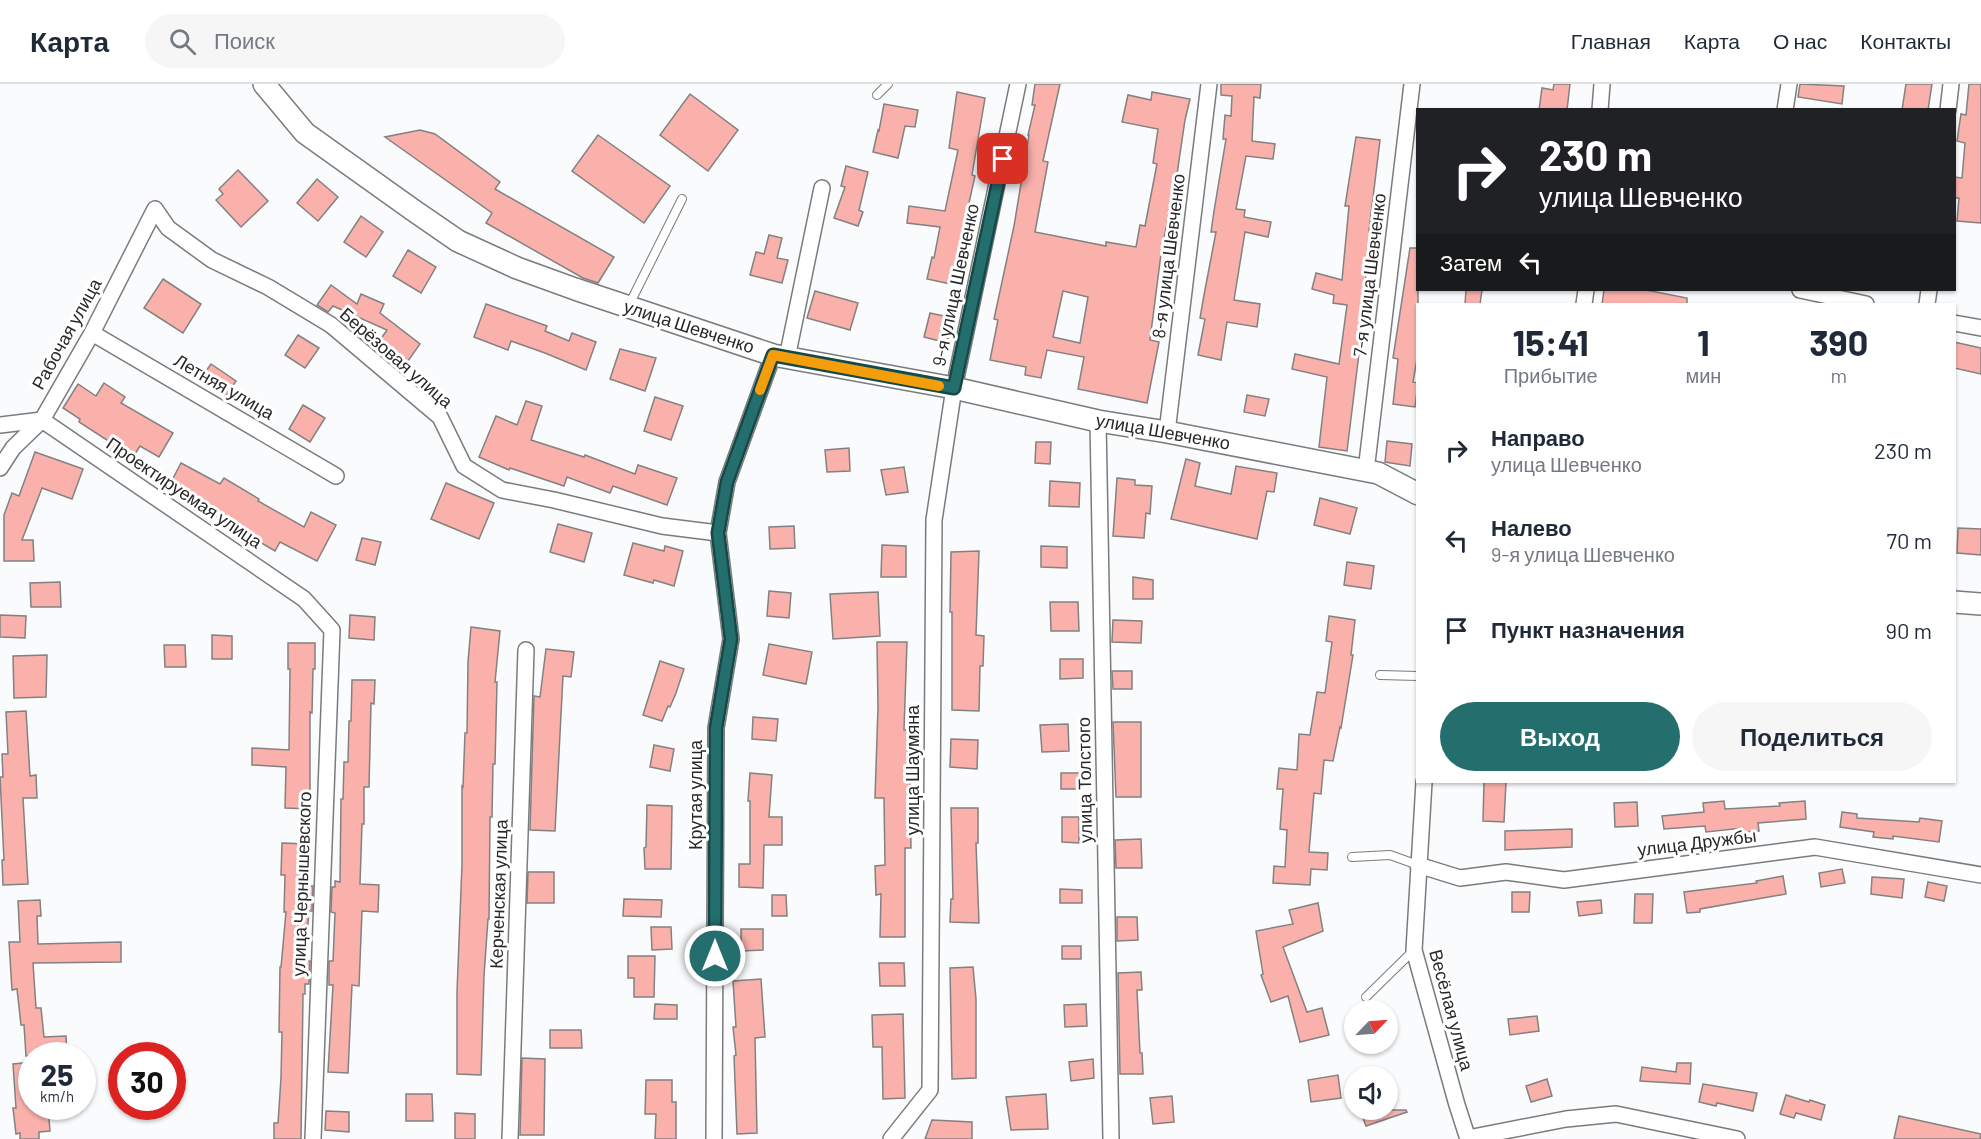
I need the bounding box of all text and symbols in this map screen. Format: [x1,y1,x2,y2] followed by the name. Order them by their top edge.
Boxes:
[145,14,565,68] search box
[30,24,109,58] text: Карта
[166,25,199,58] icon: search
[214,27,275,53] text: Поиск
[1571,28,1651,53] text: Главная
[1684,28,1740,53] text: Карта
[1773,28,1827,53] text: О нас
[1860,28,1951,53] text: Контакты
[1539,129,1652,179] text: 230 m
[1440,132,1518,210] icon: right
[977,133,1028,184] pin
[986,142,1019,175] icon: arrive
[1147,172,1189,339] street label: 8-я улица Шевченко
[1539,180,1743,212] text: улица Шевченко
[1348,192,1390,358] street label: 7-я улица Шевченко
[927,202,983,368] street label: 9-я улица Шевченко
[1514,246,1547,279] icon: left
[1440,249,1502,275] text: Затем
[27,273,106,393] street label: Рабочая улица
[621,295,757,357] street label: улица Шевченко
[336,302,458,413] street label: Берёзовая улица
[1513,320,1589,363] text: 15:41
[1697,320,1710,363] text: 1
[1809,320,1868,363] text: 390
[171,349,279,424] street label: Летняя улица
[1504,363,1598,387] text: Прибытие
[1685,363,1721,387] text: мин
[1830,363,1847,387] text: m
[1094,408,1232,454] street label: улица Шевченко
[1491,424,1585,450] text: Направо
[102,432,267,553] street label: Проектируемая улица
[1440,434,1473,467] icon: right
[1874,437,1932,463] text: 230 m
[1491,452,1642,476] text: улица Шевченко
[1491,514,1572,540] text: Налево
[1440,524,1473,557] icon: left
[1887,527,1932,553] text: 70 m
[1491,542,1675,566] text: 9-я улица Шевченко
[1440,614,1473,647] icon: arrive
[1491,616,1685,642] text: Пункт назначения
[1886,617,1932,643] text: 90 m
[1440,702,1680,771] button: Выход
[1692,702,1932,771] button: Поделиться
[901,704,923,835] street label: улица Шаумяна
[1072,717,1096,843] street label: улица Толстого
[684,739,706,850] street label: Крутая улица
[287,791,315,977] street label: улица Чернышевского
[484,818,512,969] street label: Керченская улица
[1636,824,1758,860] street label: улица Дружбы
[683,924,747,988] position arrow
[1425,947,1479,1074] street label: Весёлая улица
[1344,1000,1398,1054] north arrow
[1344,1000,1398,1120] map controls
[108,1042,186,1120] speed limit sign: 30
[41,1056,73,1092] text: 25
[1344,1066,1398,1120] button: sound
[40,1087,74,1105] text: km/h

